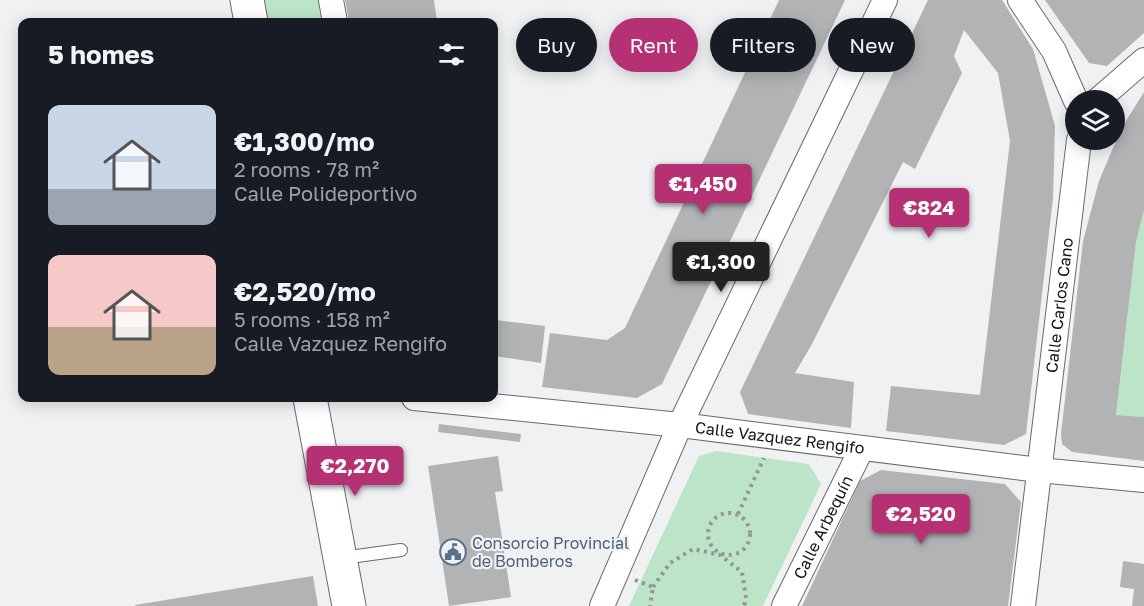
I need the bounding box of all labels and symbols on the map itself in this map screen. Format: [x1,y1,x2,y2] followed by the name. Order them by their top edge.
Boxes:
[654,164,752,215] pin: €1,450
[893,188,965,239] pin: €824
[1041,236,1077,374] street label: Calle Carlos Cano
[672,242,770,293] pin: €1,300
[694,417,866,458] street label: Calle Vazquez Rengifo
[306,446,404,497] pin: €2,270
[789,472,857,582] street label: Calle Arbequín
[872,494,970,545] pin: €2,520
[472,533,629,571] place label: Consorcio Provincial de Bomberos
[438,537,468,567] public building icon: Consorcio Provincial de Bomberos

